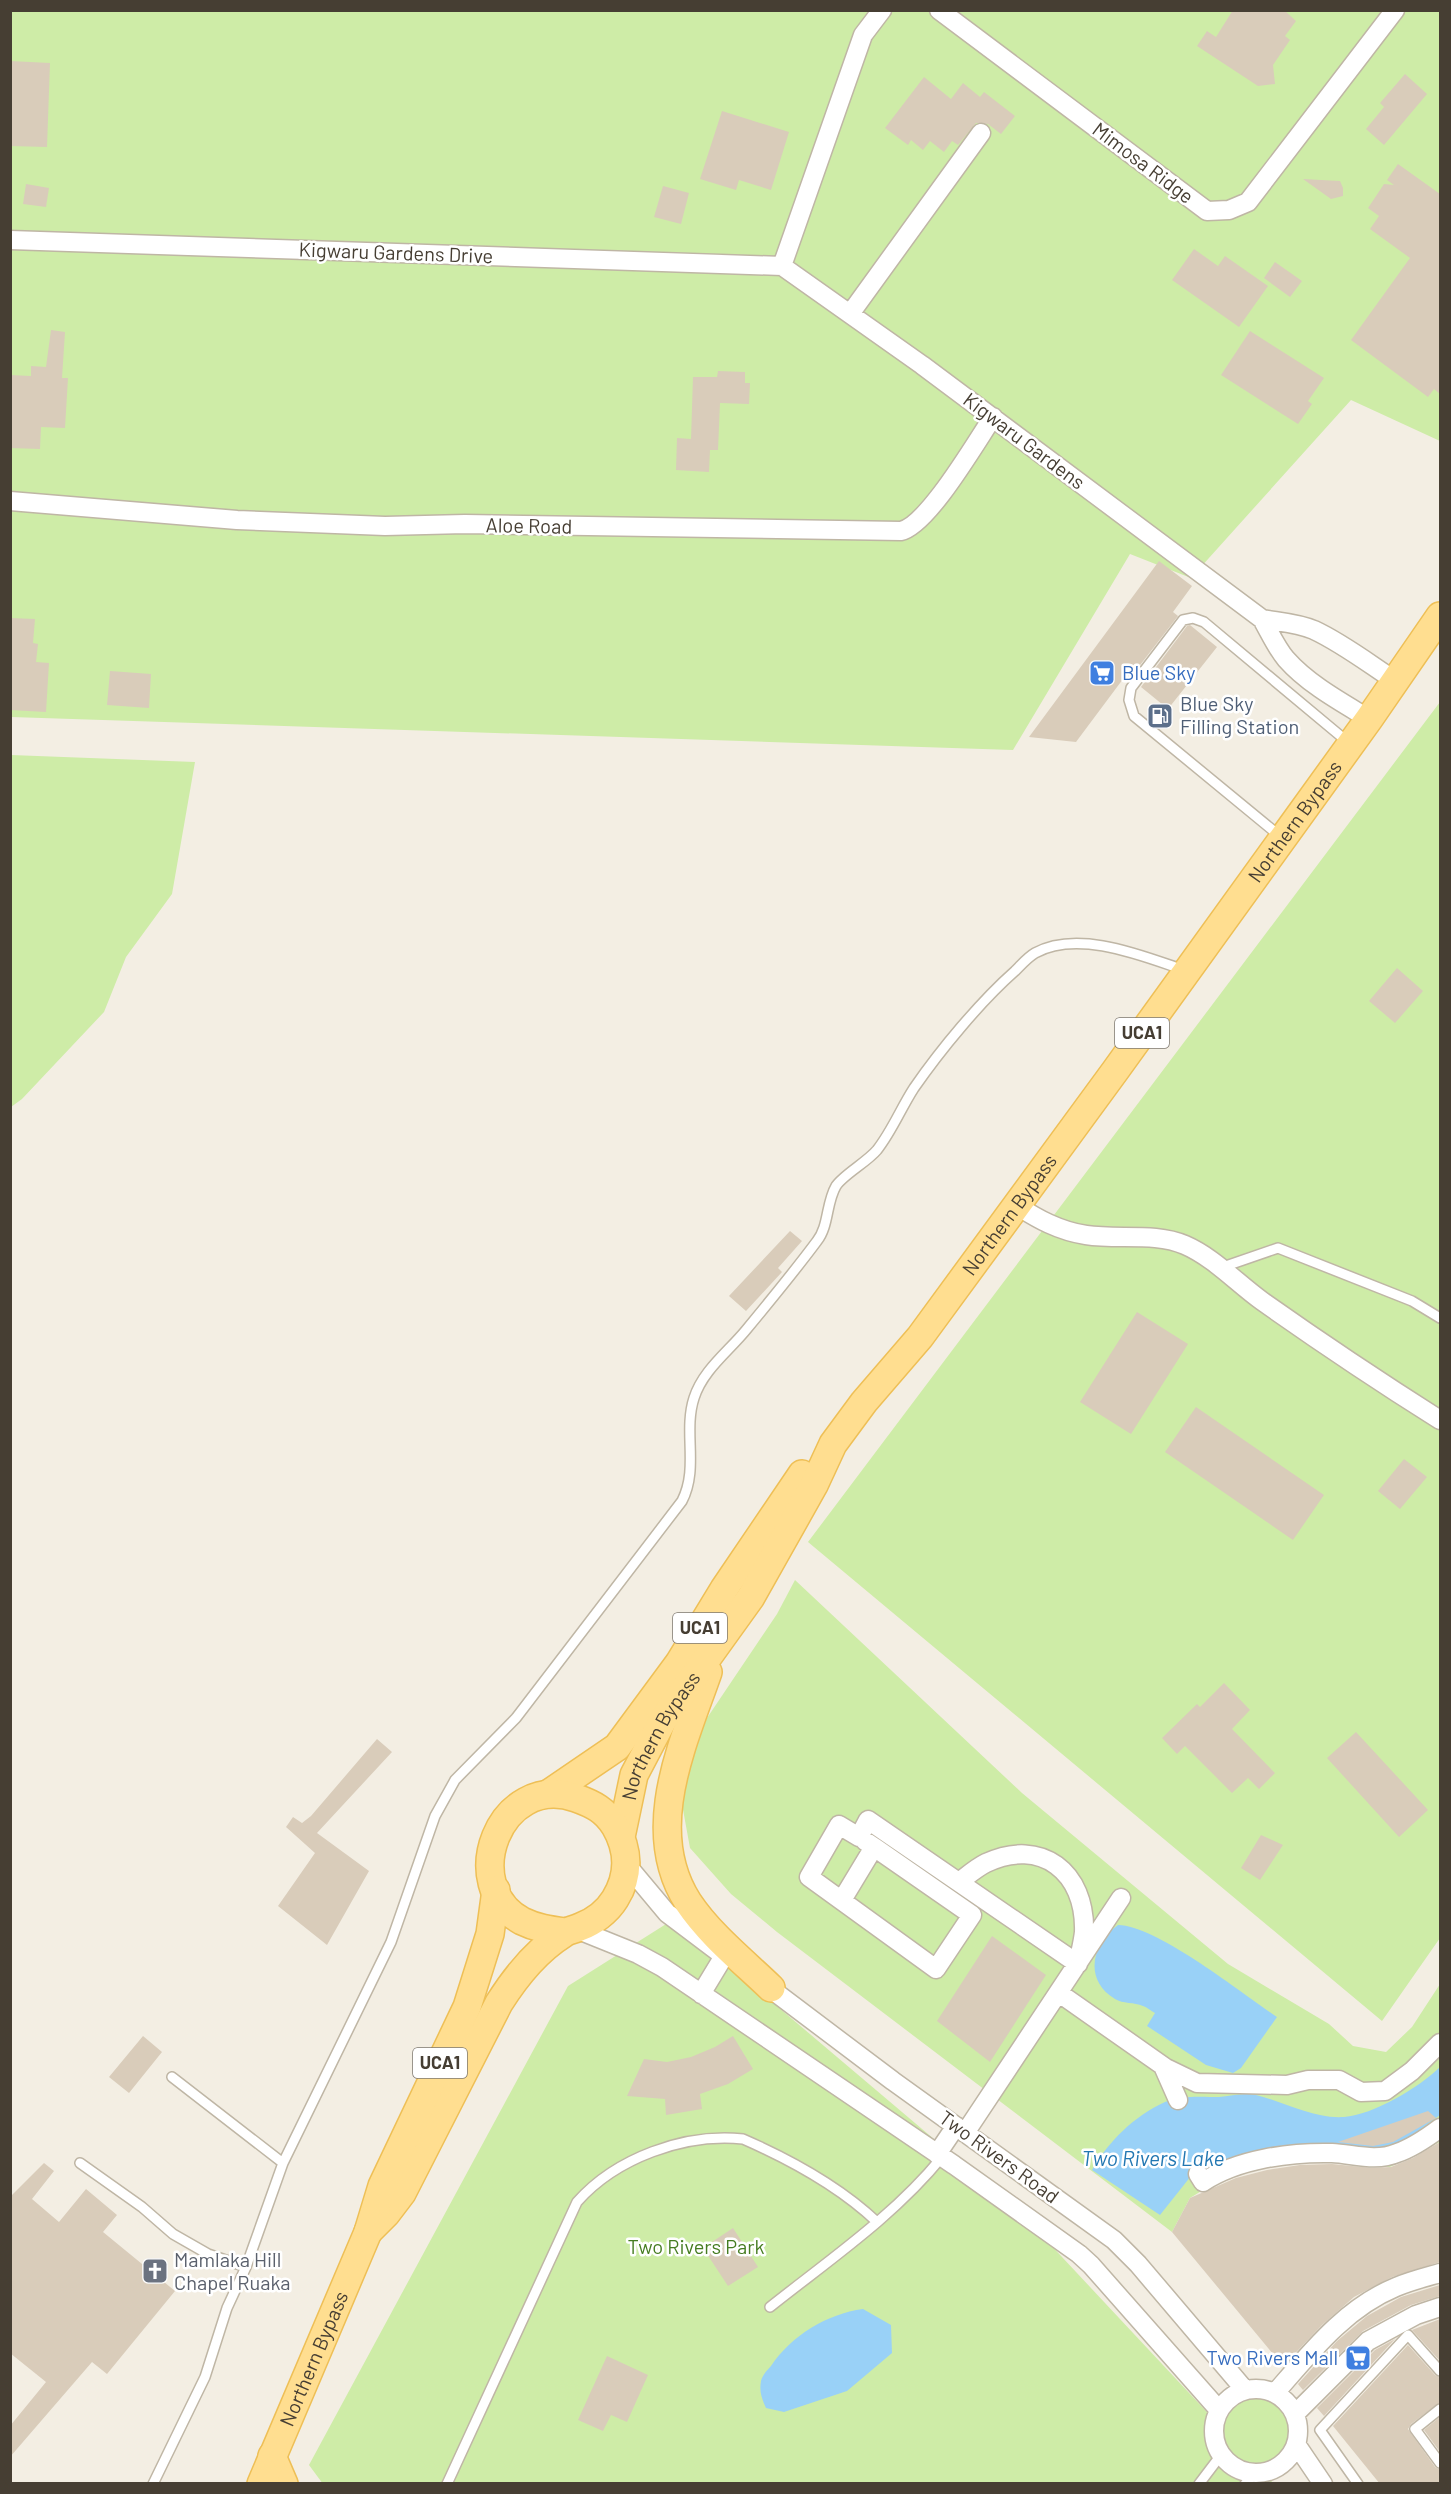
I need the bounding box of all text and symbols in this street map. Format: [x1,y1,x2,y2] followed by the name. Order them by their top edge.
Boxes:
[1088,116,1199,208] street label: Mimosa Ridge
[298,237,494,267] street label: Kigwaru Gardens Drive
[959,387,1090,494] street label: Kigwaru Gardens
[486,512,572,538] street label: Aloe Road
[1087,658,1117,688] supermarket icon: Blue Sky
[1122,660,1195,684] place label: Blue Sky
[1180,691,1299,738] place label: Blue Sky Filling Station
[1145,701,1175,731] fuel station icon: Blue Sky Filling Station
[1242,755,1346,887] street label: Northern Bypass
[1115,1018,1169,1048] road number: UCA1
[956,1149,1061,1280] street label: Northern Bypass
[673,1613,727,1643] road number: UCA1
[616,1666,705,1802] street label: Northern Bypass
[413,2048,467,2078] road number: UCA1
[935,2105,1064,2208] street label: Two Rivers Road
[1082,2145,1224,2170] water label: Two Rivers Lake
[628,2234,764,2258] park label: Two Rivers Park
[174,2247,291,2294] place label: Mamlaka Hill Chapel Ruaka
[140,2256,170,2286] church icon: Mamlaka Hill Chapel Ruaka
[274,2287,353,2430] street label: Northern Bypass
[1343,2343,1373,2373] supermarket icon: Two Rivers Mall
[1207,2345,1338,2369] place label: Two Rivers Mall

